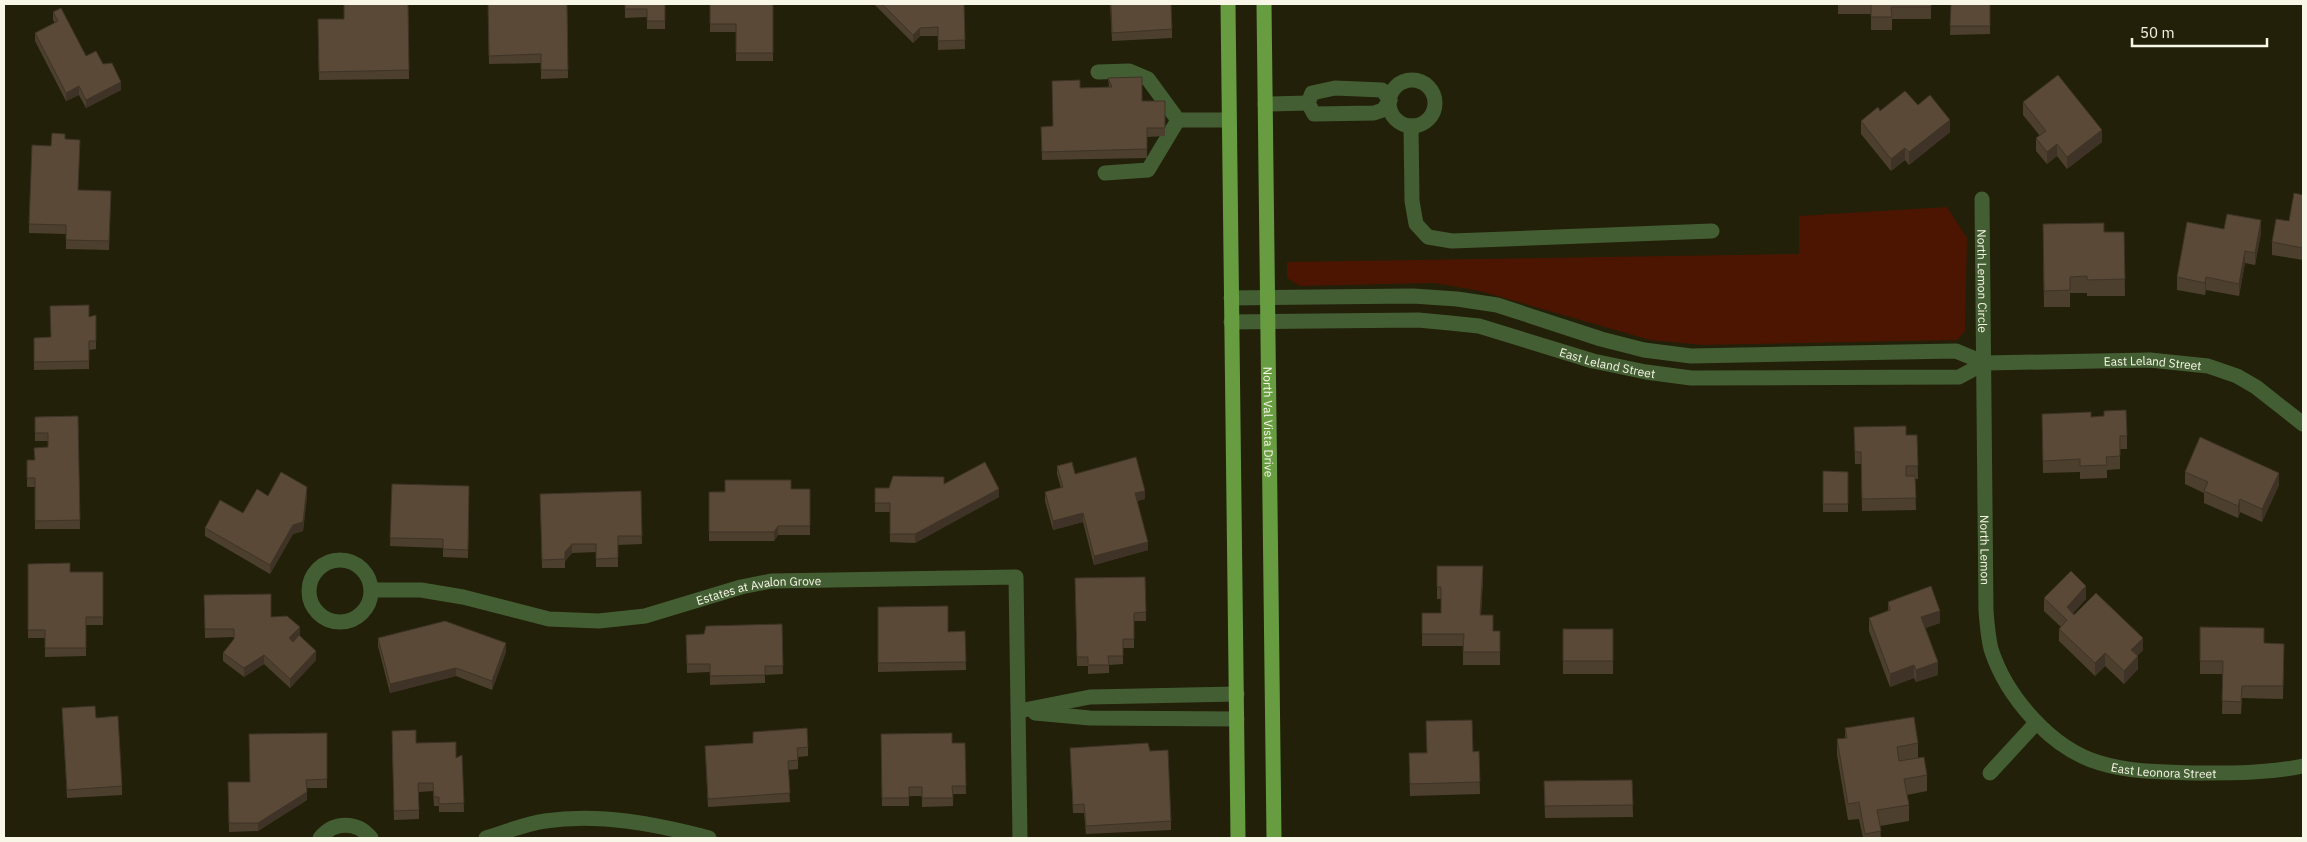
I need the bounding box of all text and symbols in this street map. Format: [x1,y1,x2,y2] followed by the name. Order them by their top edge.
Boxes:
[2132,15,2267,47] scale bar
[2140,23,2175,42] text: 50 m
[1975,229,1991,333] street label: North Lemon Circle
[1558,344,1656,381] street label: East Leland Street
[2104,352,2202,373] street label: East Leland Street
[1261,367,1277,478] street label: North Val Vista Drive
[1978,515,1993,585] street label: North Lemon
[694,573,822,608] street label: Estates at Avalon Grove
[2110,759,2216,781] street label: East Leonora Street

